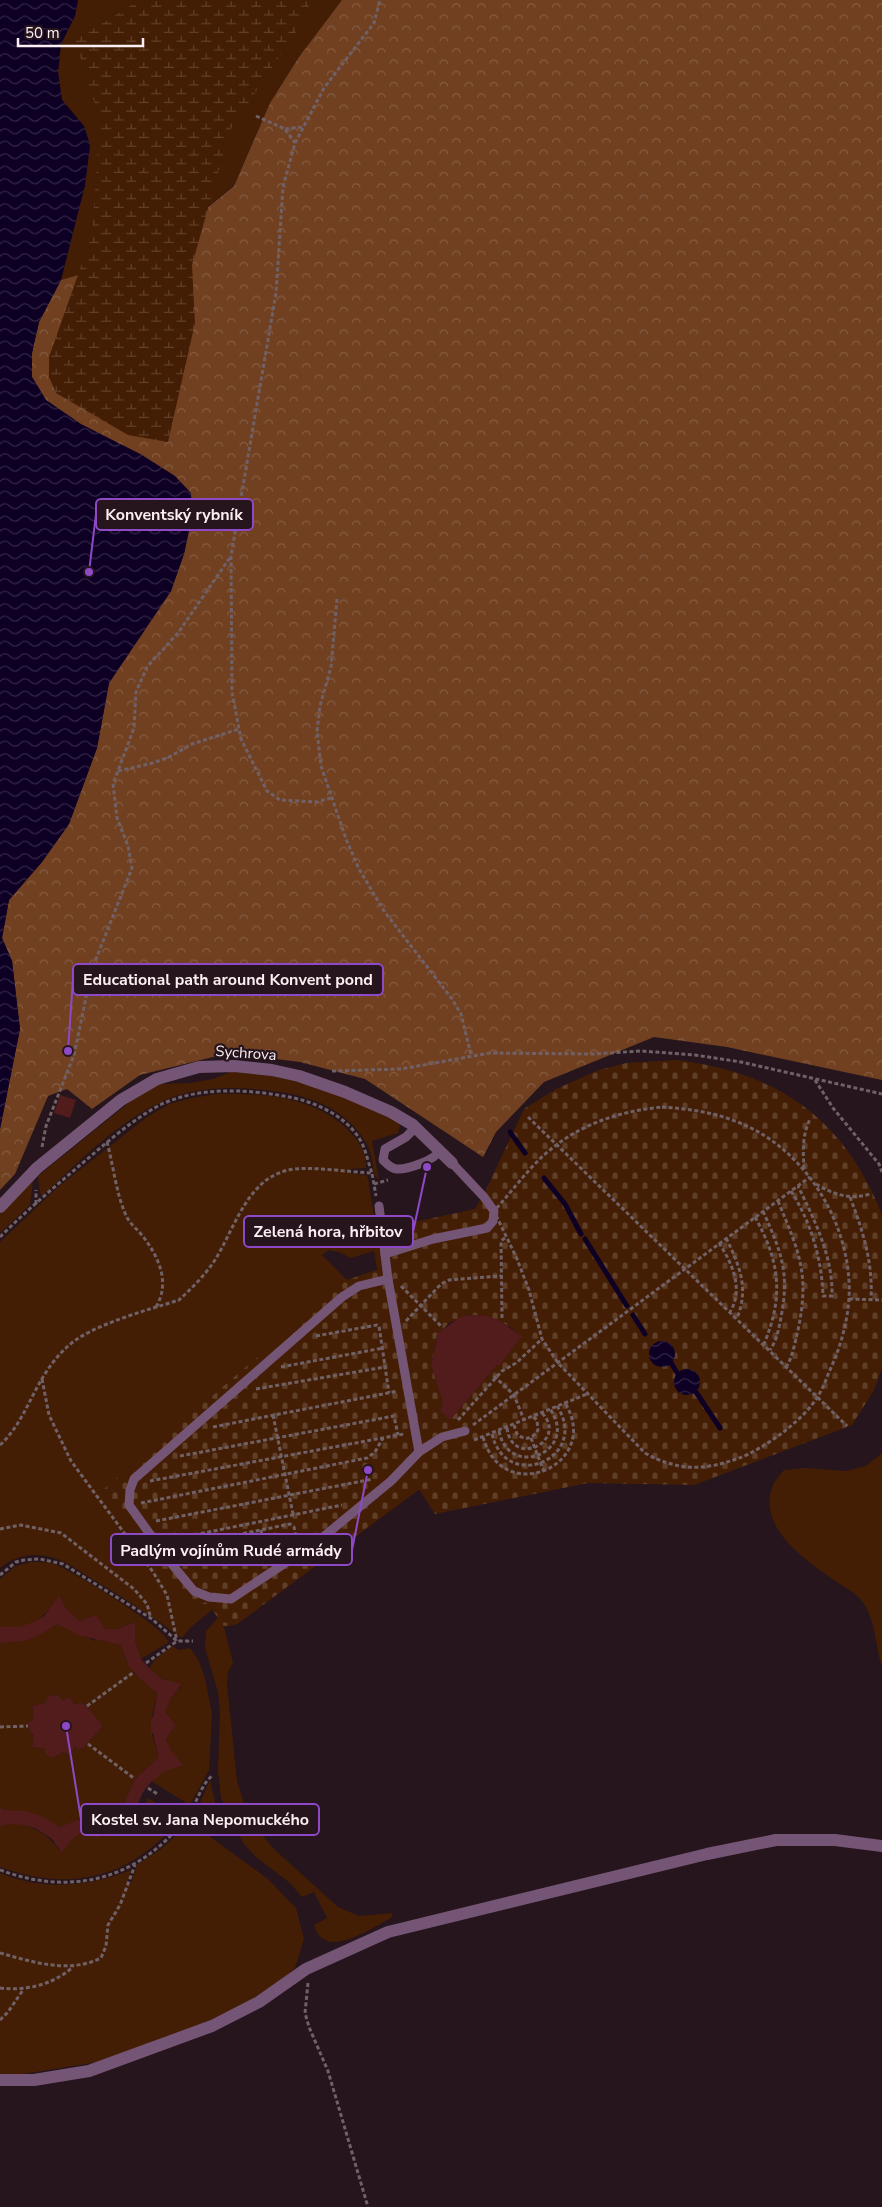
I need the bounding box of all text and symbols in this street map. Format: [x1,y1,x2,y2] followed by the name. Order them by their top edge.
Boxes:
[18,15,142,47] scale bar
[25,23,60,43] text: 50 m
[96,499,253,530] callout: Konventský rybník
[105,504,243,526] text: Konventský rybník
[73,964,383,995] callout: Educational path around Konvent pond
[83,969,373,991] text: Educational path around Konvent pond
[215,1041,277,1065] street label: Sychrova
[244,1216,413,1247] callout: Zelená hora, hřbitov
[254,1221,403,1243] text: Zelená hora, hřbitov
[111,1534,352,1565] callout: Padlým vojínům Rudé armády
[120,1540,342,1562] text: Padlým vojínům Rudé armády
[81,1804,319,1835] callout: Kostel sv. Jana Nepomuckého
[91,1809,309,1831] text: Kostel sv. Jana Nepomuckého

